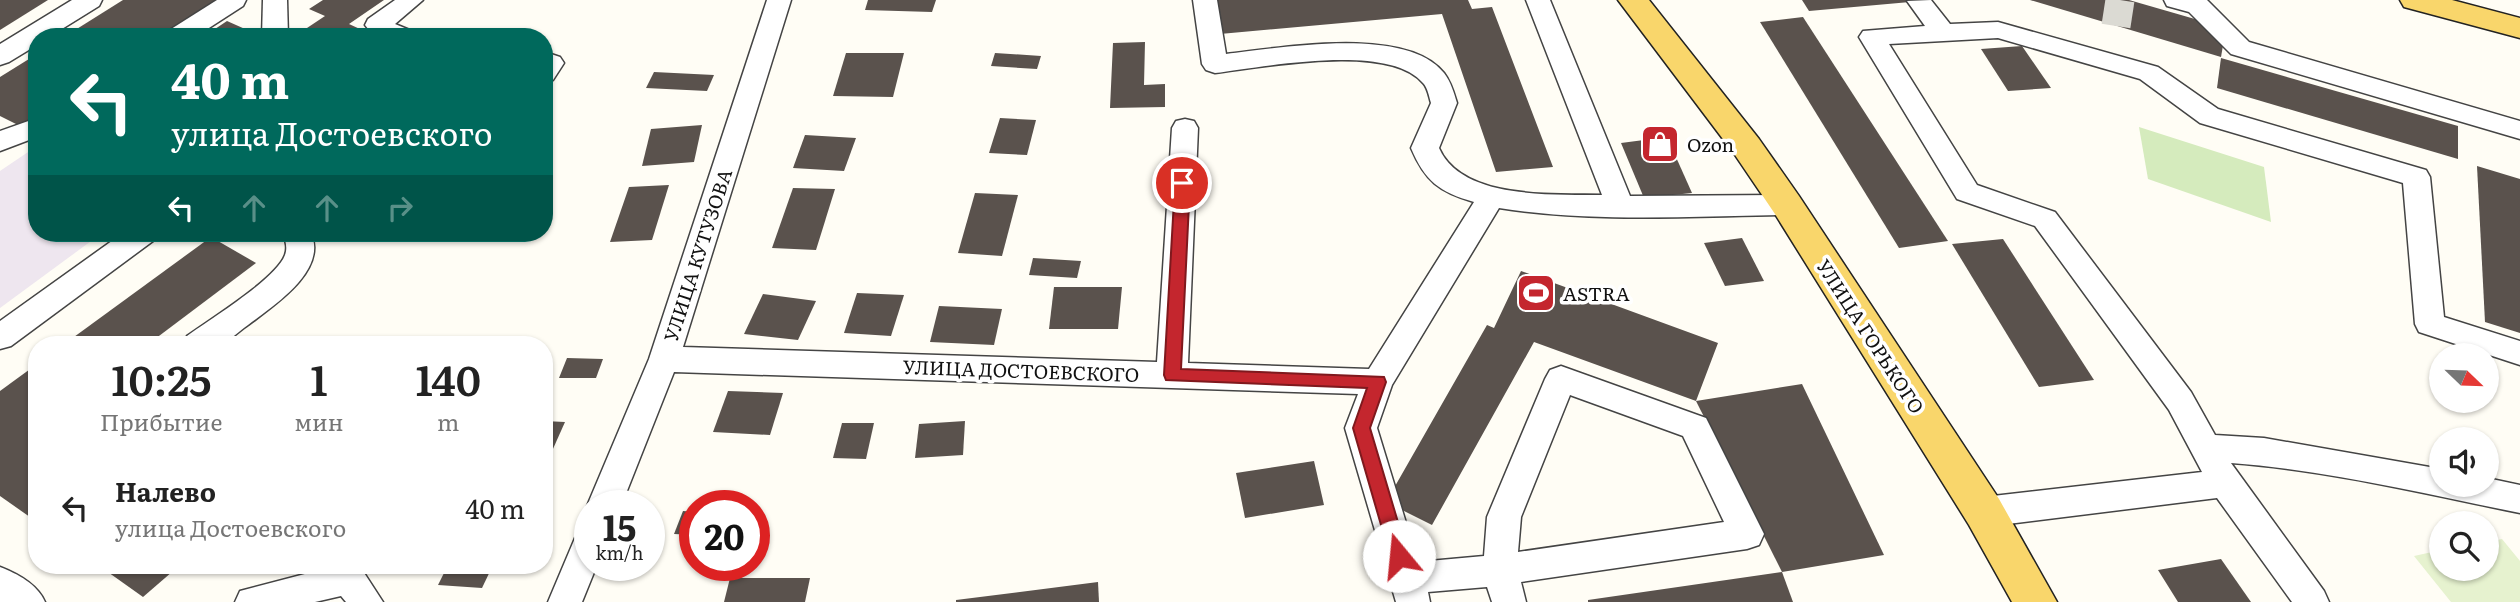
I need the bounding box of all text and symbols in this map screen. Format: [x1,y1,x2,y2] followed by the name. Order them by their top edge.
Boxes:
[171,41,289,114] text: 40 m
[56,56,147,147] icon: left
[171,108,493,156] text: улица Достоевского
[1639,123,1681,165] shop icon: Ozon
[1687,130,1734,158] place label: Ozon
[1152,153,1212,213] pin
[1163,164,1201,202] icon: arrive
[656,165,738,345] street label: УЛИЦА КУТУЗОВА
[162,189,200,227] icon: left
[235,189,273,227] icon: ahead
[308,189,346,227] icon: ahead
[381,189,419,227] icon: right
[1811,253,1931,419] street label: УЛИЦА ГОРЬКОГО
[1515,272,1557,314] sports icon: ASTRA
[1563,279,1630,307] place label: ASTRA
[2429,343,2499,413] north arrow
[2429,343,2499,581] map controls
[111,347,211,409] text: 10:25
[310,347,328,409] text: 1
[416,347,481,409] text: 140
[902,352,1140,388] street label: УЛИЦА ДОСТОЕВСКОГО
[100,404,222,438] text: Прибытие
[295,404,343,438] text: мин
[437,404,459,438] text: m
[2429,427,2499,497] button: sound
[115,471,216,510] text: Налево
[465,488,525,527] text: 40 m
[56,489,94,527] icon: left
[679,490,770,581] speed limit sign: 20
[603,500,636,552] text: 15
[115,510,346,544] text: улица Достоевского
[2429,511,2499,581] button: search
[1362,519,1436,593] position arrow
[596,539,643,566] text: km/h

